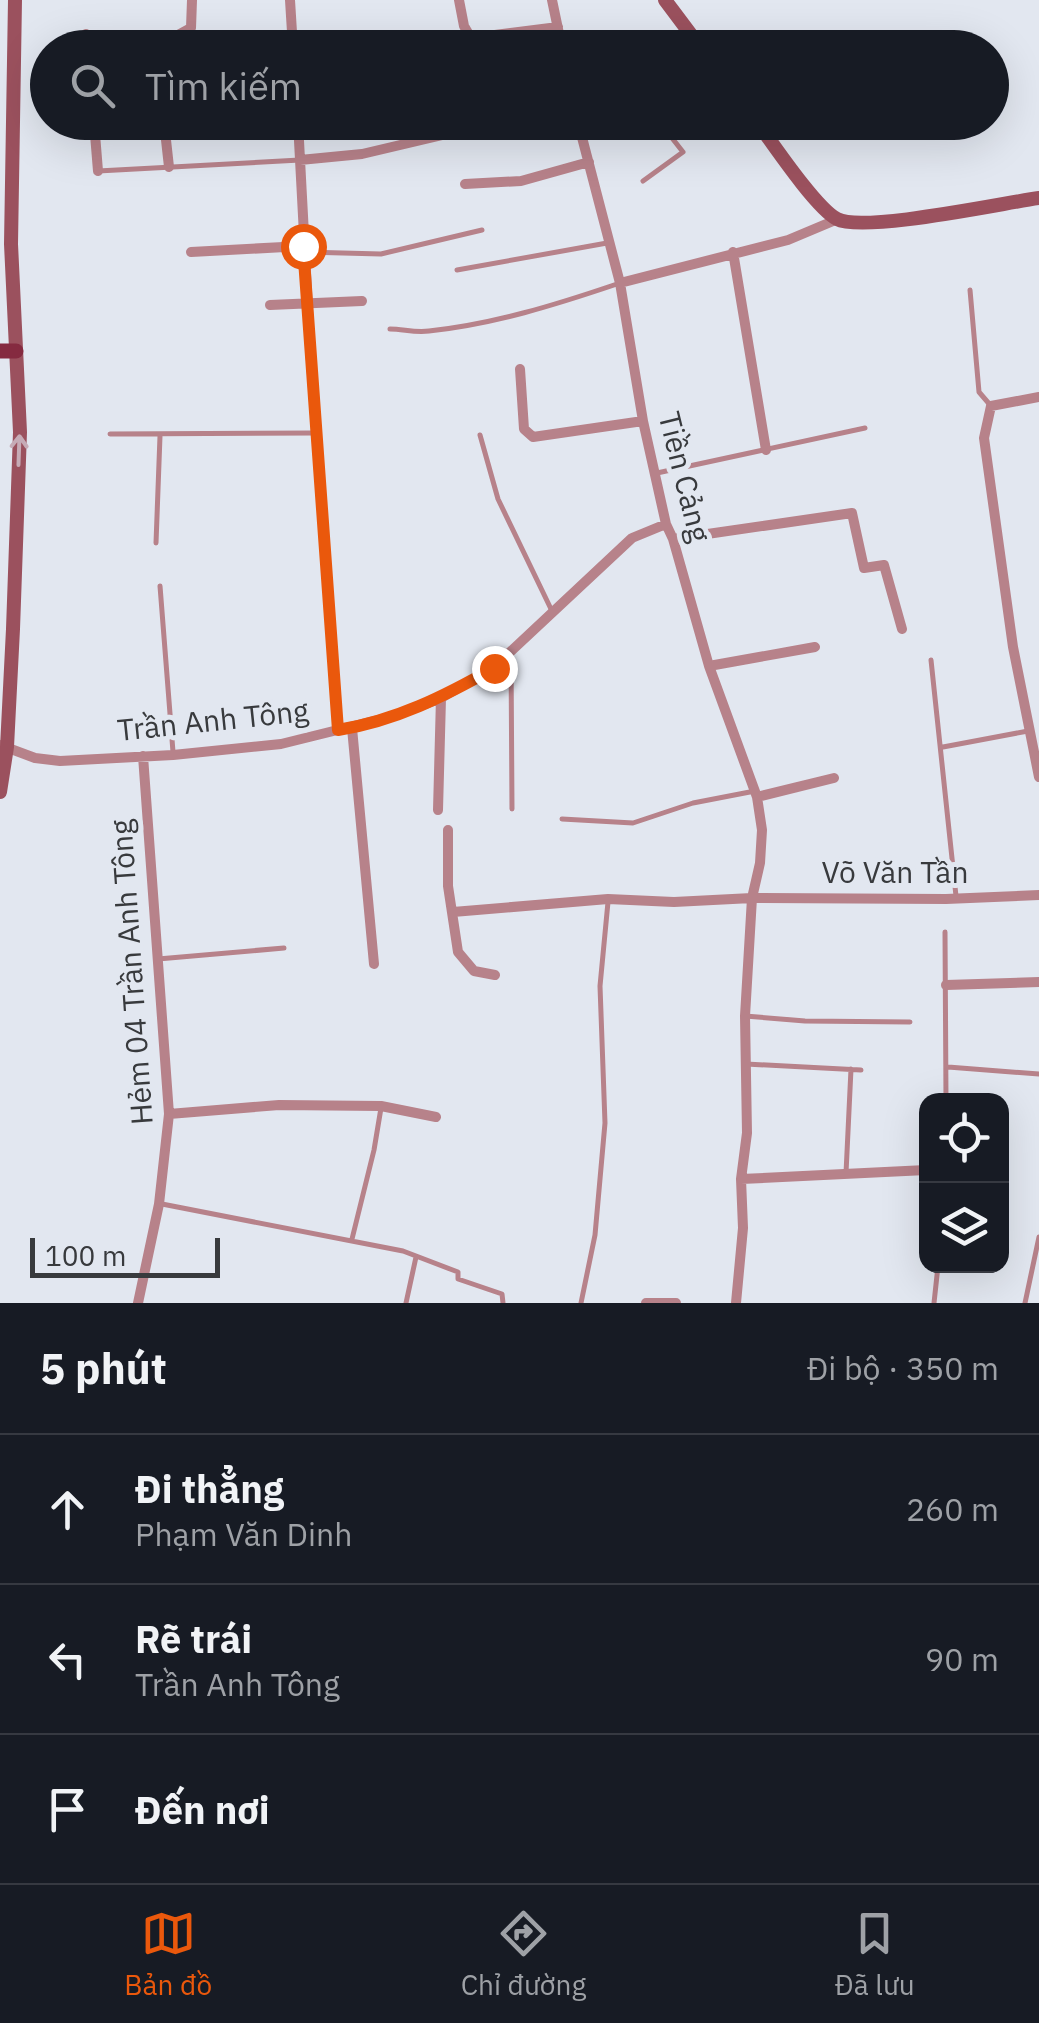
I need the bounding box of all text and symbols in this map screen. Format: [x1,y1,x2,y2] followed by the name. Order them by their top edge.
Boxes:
[30,30,1009,140] search box
[65,58,120,113] icon: search
[145,61,302,110] text: Tìm kiếm
[281,224,327,270] route start
[650,408,720,546] street label: Tiền Cảng
[10,435,29,467] one-way arrow
[472,646,518,692] route end
[115,690,311,749] street label: Trần Anh Tông
[100,818,161,1126] street label: Hẻm 04 Trần Anh Tông
[822,852,968,891] street label: Võ Văn Tần
[919,1093,1009,1273] map controls
[919,1093,1009,1183] button: locate
[919,1183,1009,1273] button: layers
[30,1233,220,1278] scale bar
[45,1237,126,1274] text: 100 m
[40,1341,167,1396] text: 5 phút
[807,1347,999,1389] text: Đi bộ · 350 m
[135,1464,284,1513] text: Đi thẳng
[40,1482,95,1537] icon: ahead
[906,1488,999,1530] text: 260 m
[135,1513,352,1555] text: Phạm Văn Dinh
[135,1614,252,1663] text: Rẽ trái
[40,1632,95,1687] icon: left
[925,1638,999,1680] text: 90 m
[135,1663,340,1705] text: Trần Anh Tông
[40,1782,95,1837] icon: arrive
[135,1785,270,1834] text: Đến nơi
[124,1906,212,2003] tab: Bản đồ
[461,1906,586,2003] tab: Chỉ đường
[835,1906,915,2003] tab: Đã lưu

